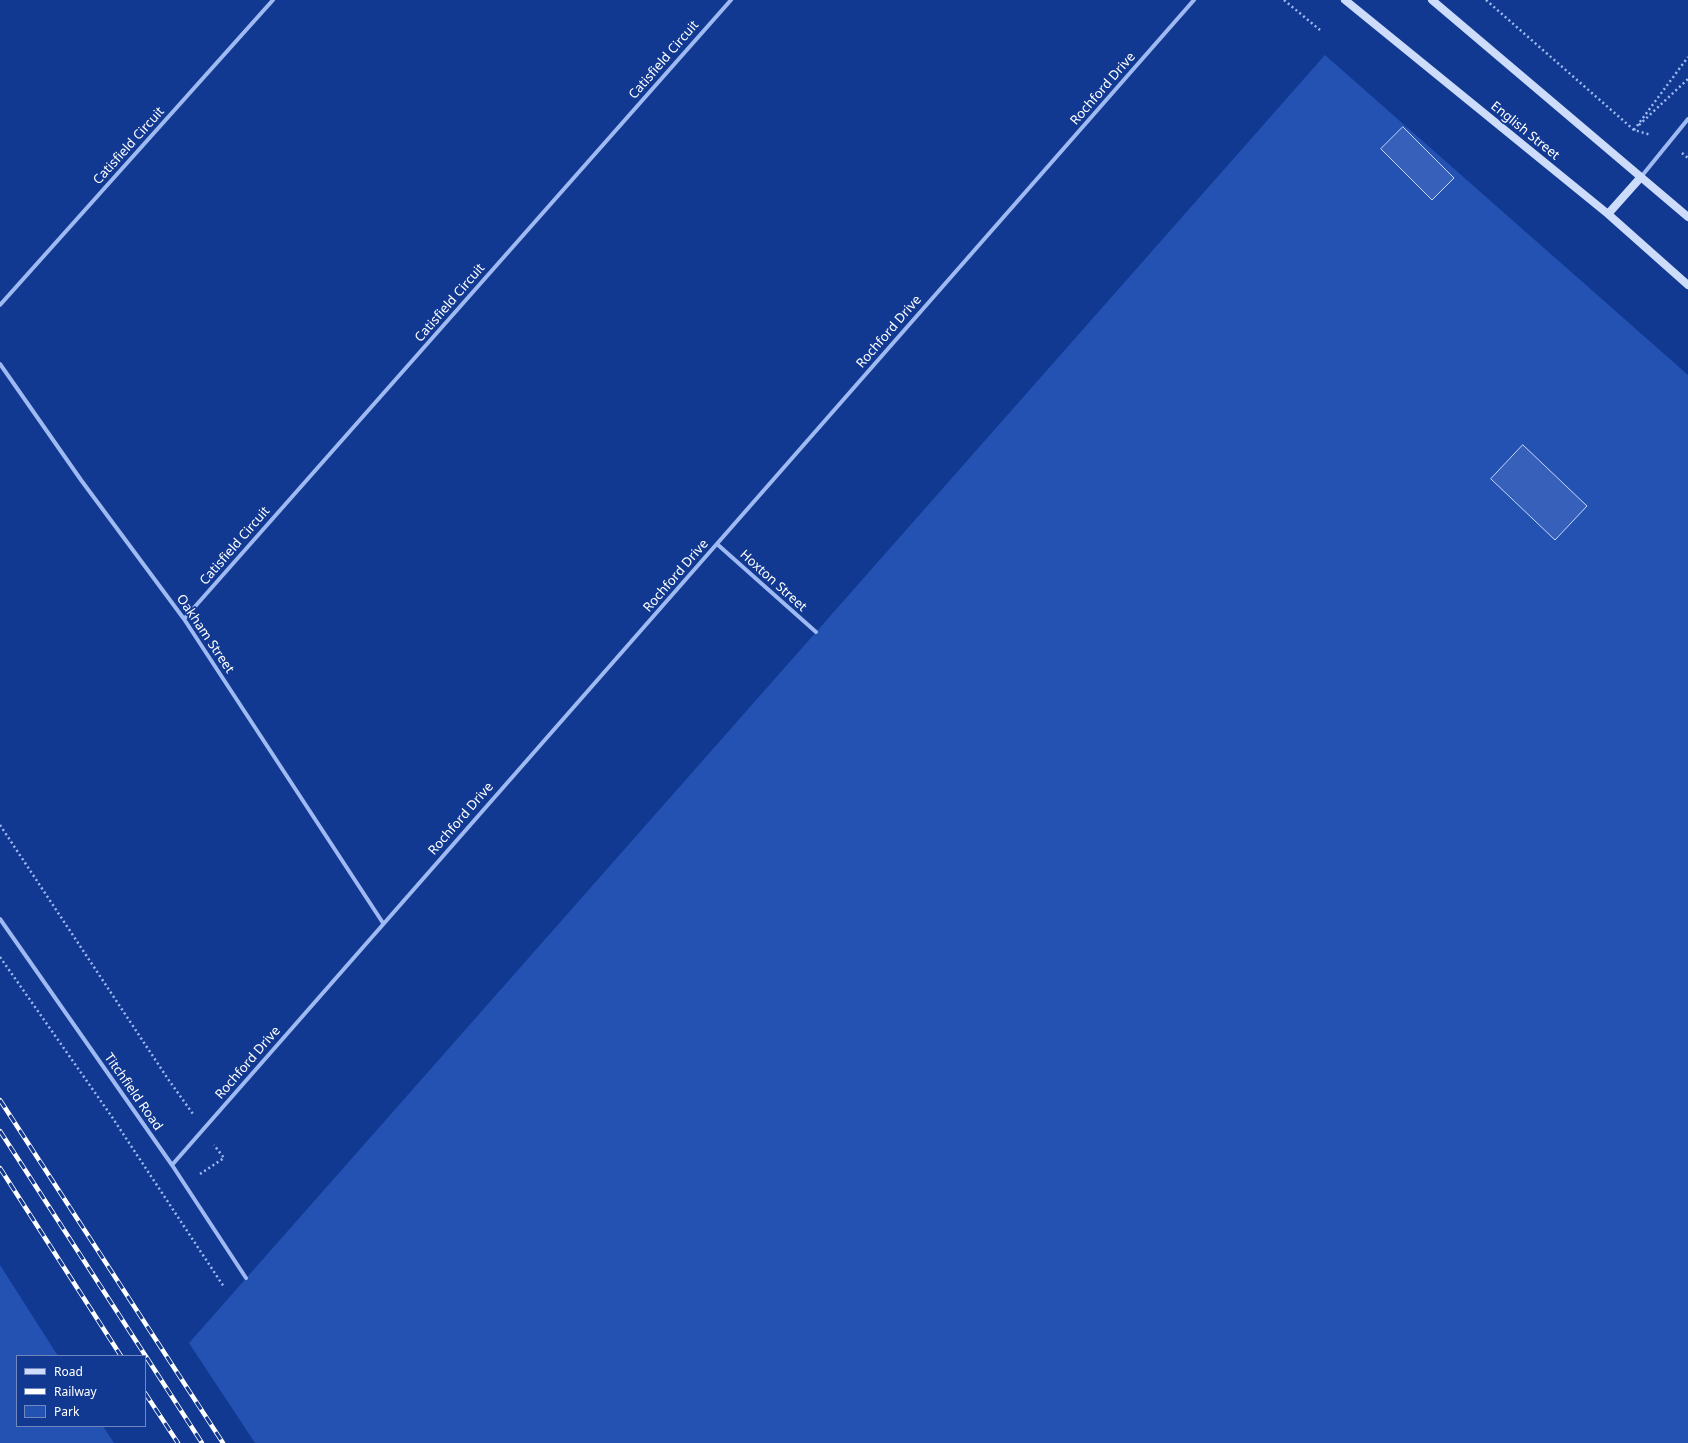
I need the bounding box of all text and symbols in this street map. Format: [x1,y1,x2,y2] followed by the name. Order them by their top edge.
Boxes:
[626,18,702,102] street label: Catisfield Circuit
[1067,49,1139,129] street label: Rochford Drive
[1487,99,1563,163] street label: English Street
[90,104,168,188] street label: Catisfield Circuit
[412,261,488,345] street label: Catisfield Circuit
[853,292,925,372] street label: Rochford Drive
[197,504,273,588] street label: Catisfield Circuit
[640,536,712,616] street label: Rochford Drive
[736,547,810,615] street label: Hoxton Street
[173,592,237,676] street label: Oakham Street
[425,779,497,859] street label: Rochford Drive
[212,1023,284,1103] street label: Rochford Drive
[101,1050,165,1134] street label: Titchfield Road
[16,1355,146,1427] legend
[54,1363,83,1380] text: Road
[54,1383,97,1400] text: Railway
[54,1403,79,1420] text: Park

